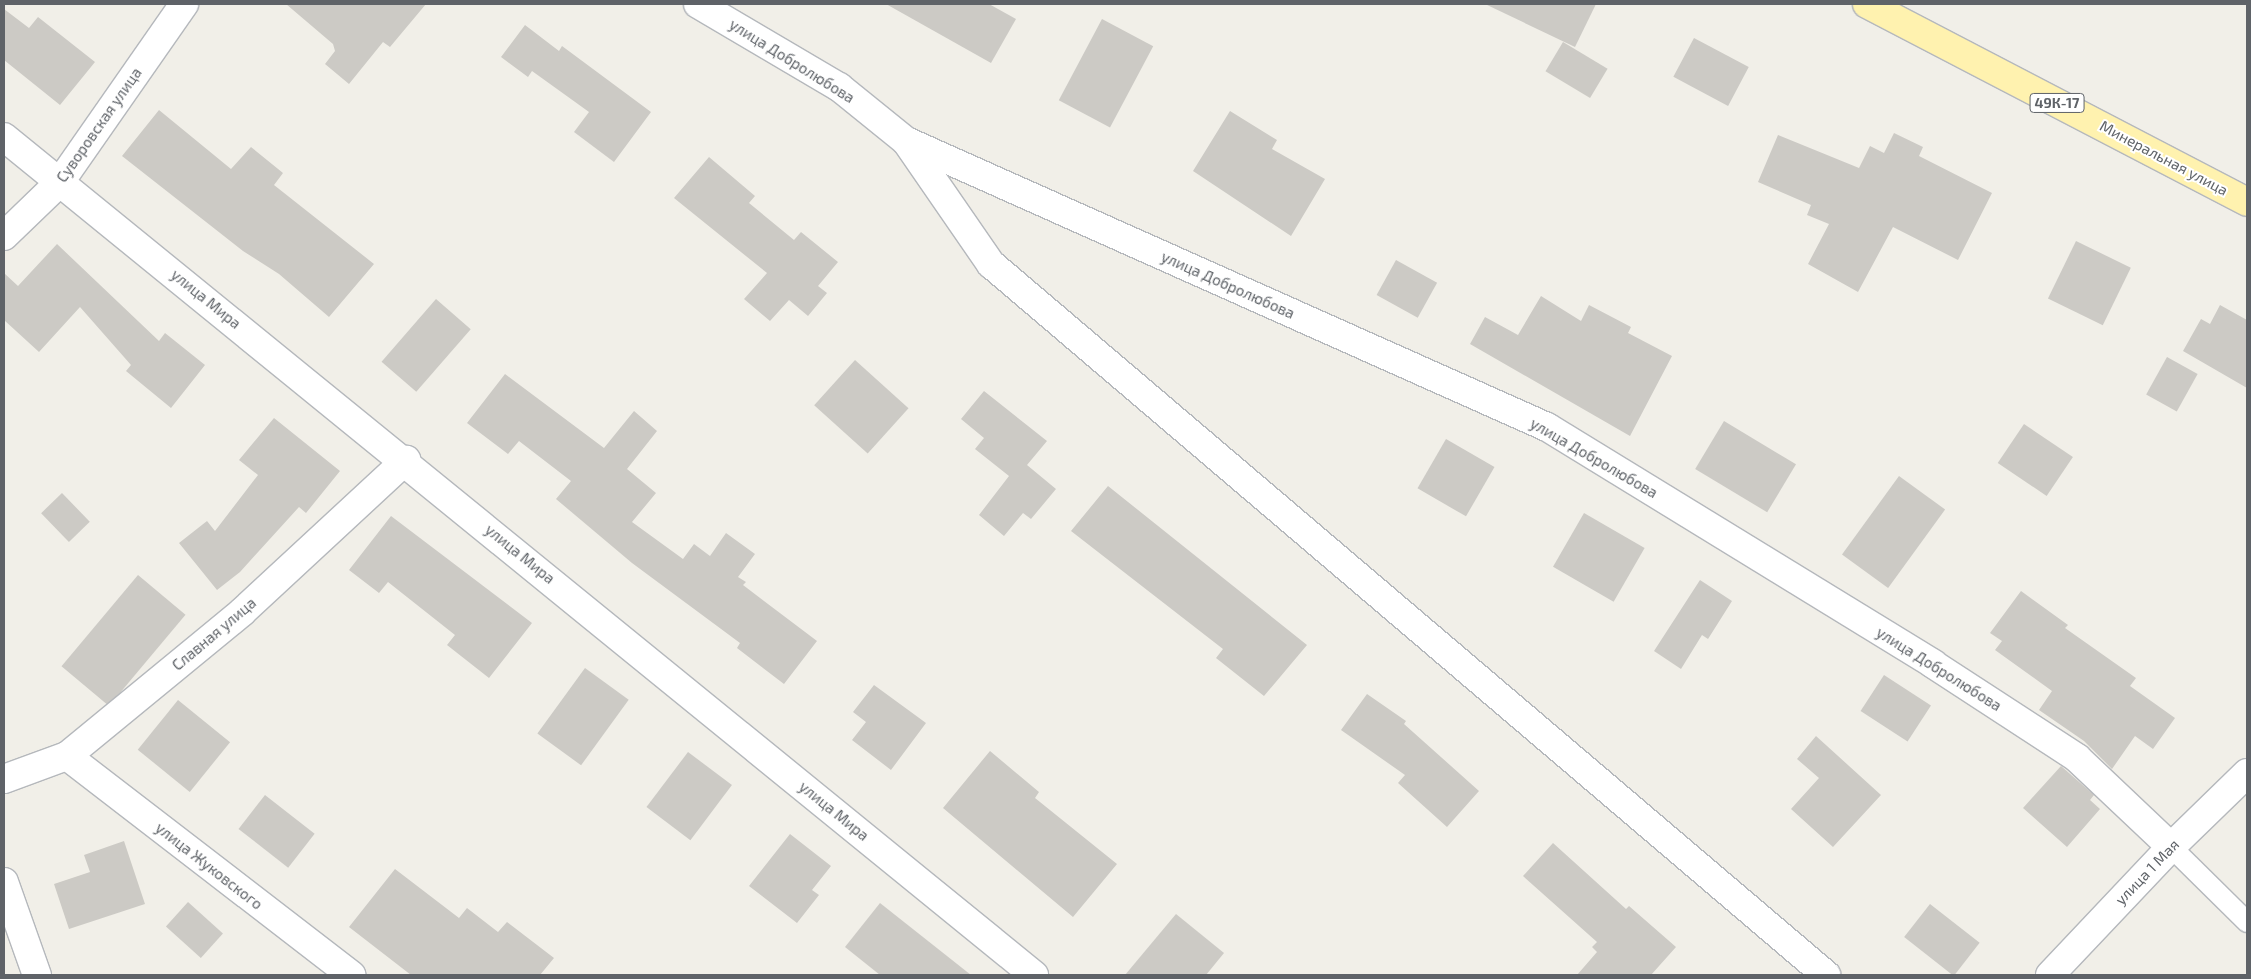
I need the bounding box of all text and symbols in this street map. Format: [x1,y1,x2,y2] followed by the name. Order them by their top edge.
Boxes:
[726,15,858,107] street label: улица Добролюбова
[53,64,145,186] street label: Суворовская улица
[2030,92,2084,115] road number: 49К-17
[2097,117,2231,199] street label: Минеральная улица
[1159,247,1297,323] street label: улица Добролюбова
[168,266,244,332] street label: улица Мира
[1527,414,1661,502] street label: улица Добролюбова
[482,521,558,587] street label: улица Мира
[168,594,260,674] street label: Славная улица
[1873,623,2005,715] street label: улица Добролюбова
[796,778,872,844] street label: улица Мира
[152,819,266,913] street label: улица Жуковского
[2111,835,2183,909] street label: улица 1 Мая

